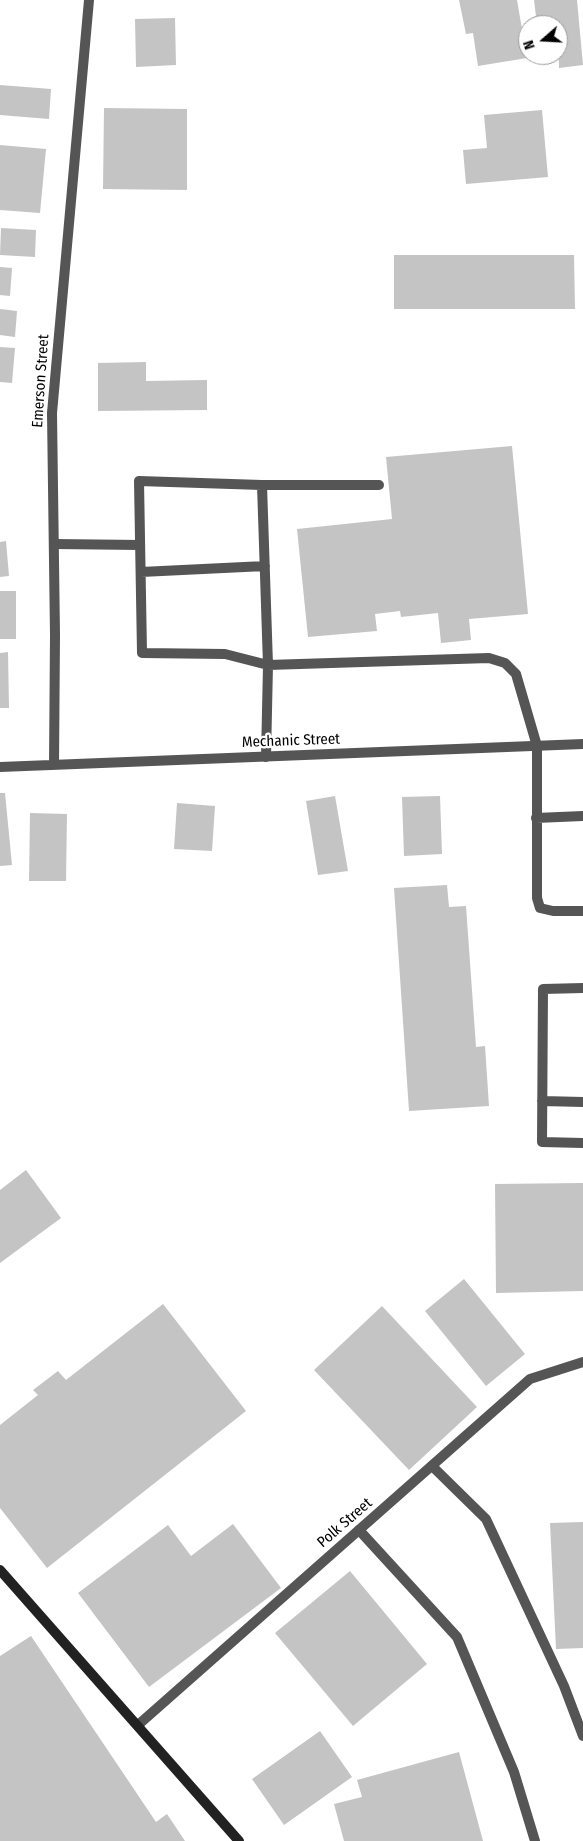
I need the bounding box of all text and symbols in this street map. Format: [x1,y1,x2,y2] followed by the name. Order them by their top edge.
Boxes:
[518,15,568,65] north arrow
[520,38,539,51] text: N
[29,334,53,428] street label: Emerson Street
[242,730,340,752] street label: Mechanic Street
[314,1494,376,1552] street label: Polk Street

